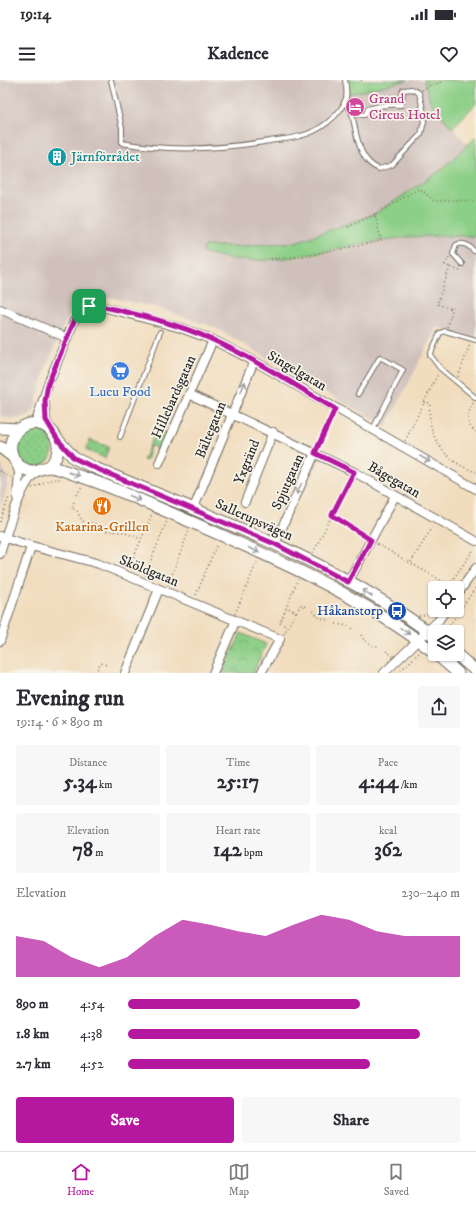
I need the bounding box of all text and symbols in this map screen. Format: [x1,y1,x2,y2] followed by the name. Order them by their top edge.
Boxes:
[20,5,51,24] text: 19:14
[16,43,38,65] icon: menu
[207,43,269,65] text: Kadence
[438,43,460,65] icon: heart
[369,90,441,124] place label: Grand Circus Hotel
[344,96,366,118] hotel icon: Grand Circus Hotel
[46,146,68,168] building icon: Järnförrådet
[69,148,140,166] place label: Järnförrådet
[72,289,106,323] pin
[78,295,100,317] icon: arrive
[264,347,330,396] street label: Singelgatan
[148,352,201,441] street label: Hillebardsgatan
[109,360,131,382] supermarket icon: Lucu Food
[239,382,247,394] one-way arrow
[89,383,151,401] place label: Lucu Food
[191,398,231,461] street label: Bältegatan
[230,437,264,487] street label: Yxgränd
[268,451,309,513] street label: Spjutgatan
[419,456,431,464] one-way arrow
[364,458,424,503] street label: Bågegatan
[67,471,80,478] one-way arrow
[295,482,302,494] one-way arrow
[91,495,113,517] restaurant icon: Katarina-Grillen
[128,495,140,502] one-way arrow
[212,495,296,545] street label: Sallerupsvägen
[55,518,150,536] place label: Katarina-Grillen
[248,546,260,554] one-way arrow
[117,551,182,591] street label: Sköldgatan
[428,581,464,661] map controls
[428,581,464,617] button: locate
[362,589,373,597] one-way arrow
[386,600,408,622] bus stop icon: Håkanstorp
[317,602,383,620] place label: Håkanstorp
[428,625,464,661] button: layers
[399,627,410,635] one-way arrow
[16,685,124,712] text: Evening run
[418,686,460,728] button: share
[16,714,103,730] text: 19:14 · 6 × 890 m
[69,756,107,770] text: Distance
[226,756,250,770] text: Time
[378,756,398,770] text: Pace
[63,770,96,795] text: 5.34
[217,770,259,795] text: 25:17
[359,770,398,795] text: 4:44
[96,778,113,792] text: km
[398,778,417,792] text: /km
[67,824,109,838] text: Elevation
[215,824,261,838] text: Heart rate
[379,824,397,838] text: kcal
[72,838,93,863] text: 78
[213,838,242,863] text: 142
[374,838,402,863] text: 362
[93,846,104,860] text: m
[242,846,263,860] text: bpm
[16,885,66,901] text: Elevation
[402,885,460,901] text: 230–240 m
[16,996,49,1012] text: 890 m
[80,996,104,1012] text: 4:54
[16,1026,49,1042] text: 1.8 km
[80,1026,102,1042] text: 4:38
[16,1056,51,1072] text: 2.7 km
[80,1056,104,1072] text: 4:52
[16,1097,234,1143] button: Save
[242,1097,460,1143] button: Share
[67,1161,94,1199] tab: Home
[228,1161,250,1199] tab: Map
[384,1161,409,1199] tab: Saved

